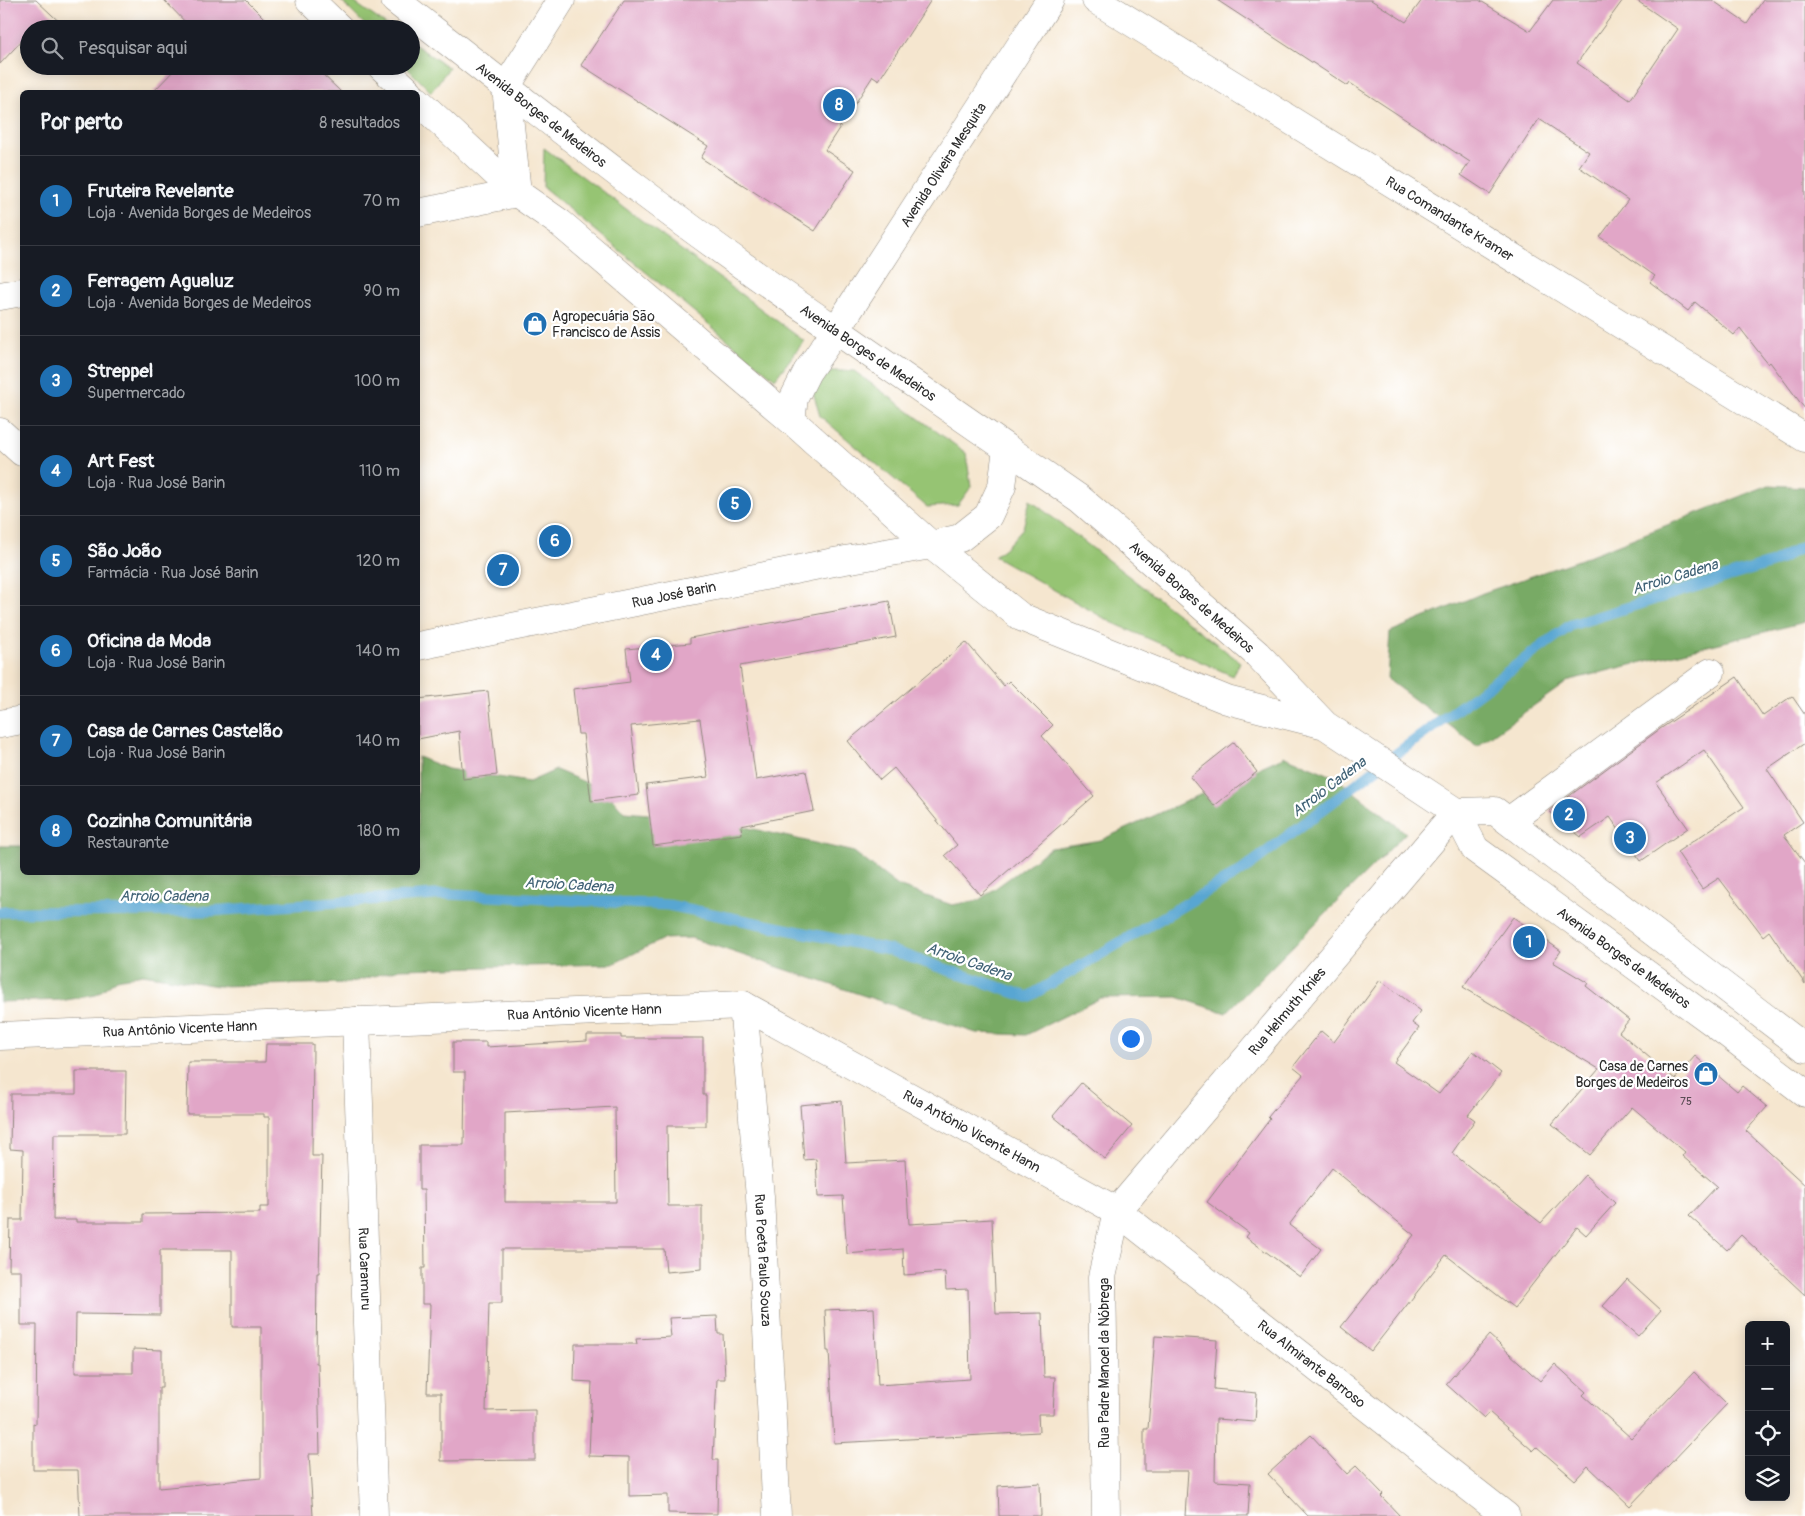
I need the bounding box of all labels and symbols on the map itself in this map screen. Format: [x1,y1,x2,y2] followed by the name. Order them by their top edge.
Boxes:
[473,59,611,171] street label: Avenida Borges de Medeiros
[823,86,855,124] pin: 8
[897,99,990,230] street label: Avenida Oliveira Mesquita
[1383,173,1517,265] street label: Rua Comandante Kramer
[797,301,940,405] street label: Avenida Borges de Medeiros
[552,308,661,341] place label: Agropecuária São Francisco de Assis
[522,311,548,337] shop icon: Agropecuária São Francisco de Assis
[719,485,751,523] pin: 5
[539,522,571,560] pin: 6
[1126,538,1258,657] street label: Avenida Borges de Medeiros
[487,551,519,589] pin: 7
[1630,555,1721,599] water label: Arroio Cadena
[630,578,717,611] street label: Rua José Barin
[640,636,672,674] pin: 4
[1288,752,1371,821] water label: Arroio Cadena
[1553,796,1585,834] pin: 2
[1614,819,1646,857] pin: 3
[524,873,615,897] water label: Arroio Cadena
[120,887,209,906] water label: Arroio Cadena
[1554,903,1694,1012] street label: Avenida Borges de Medeiros
[1513,923,1545,961] pin: 1
[924,939,1015,986] water label: Arroio Cadena
[1245,963,1329,1059] street label: Rua Helmuth Knies
[507,1000,662,1023] street label: Rua Antônio Vicente Hann
[102,1017,258,1040] street label: Rua Antônio Vicente Hann
[1118,1026,1144,1052] your location
[1576,1058,1689,1091] place label: Casa de Carnes Borges de Medeiros
[1693,1061,1719,1087] shop icon: Casa de Carnes Borges de Medeiros
[900,1086,1044,1176] street label: Rua Antônio Vicente Hann
[1680,1095,1692,1108] house number: 75
[751,1193,775,1327] street label: Rua Poeta Paulo Souza
[355,1227,375,1311] street label: Rua Caramuru
[1096,1278,1113,1448] street label: Rua Padre Manoel da Nóbrega
[1254,1316,1369,1411] street label: Rua Almirante Barroso

